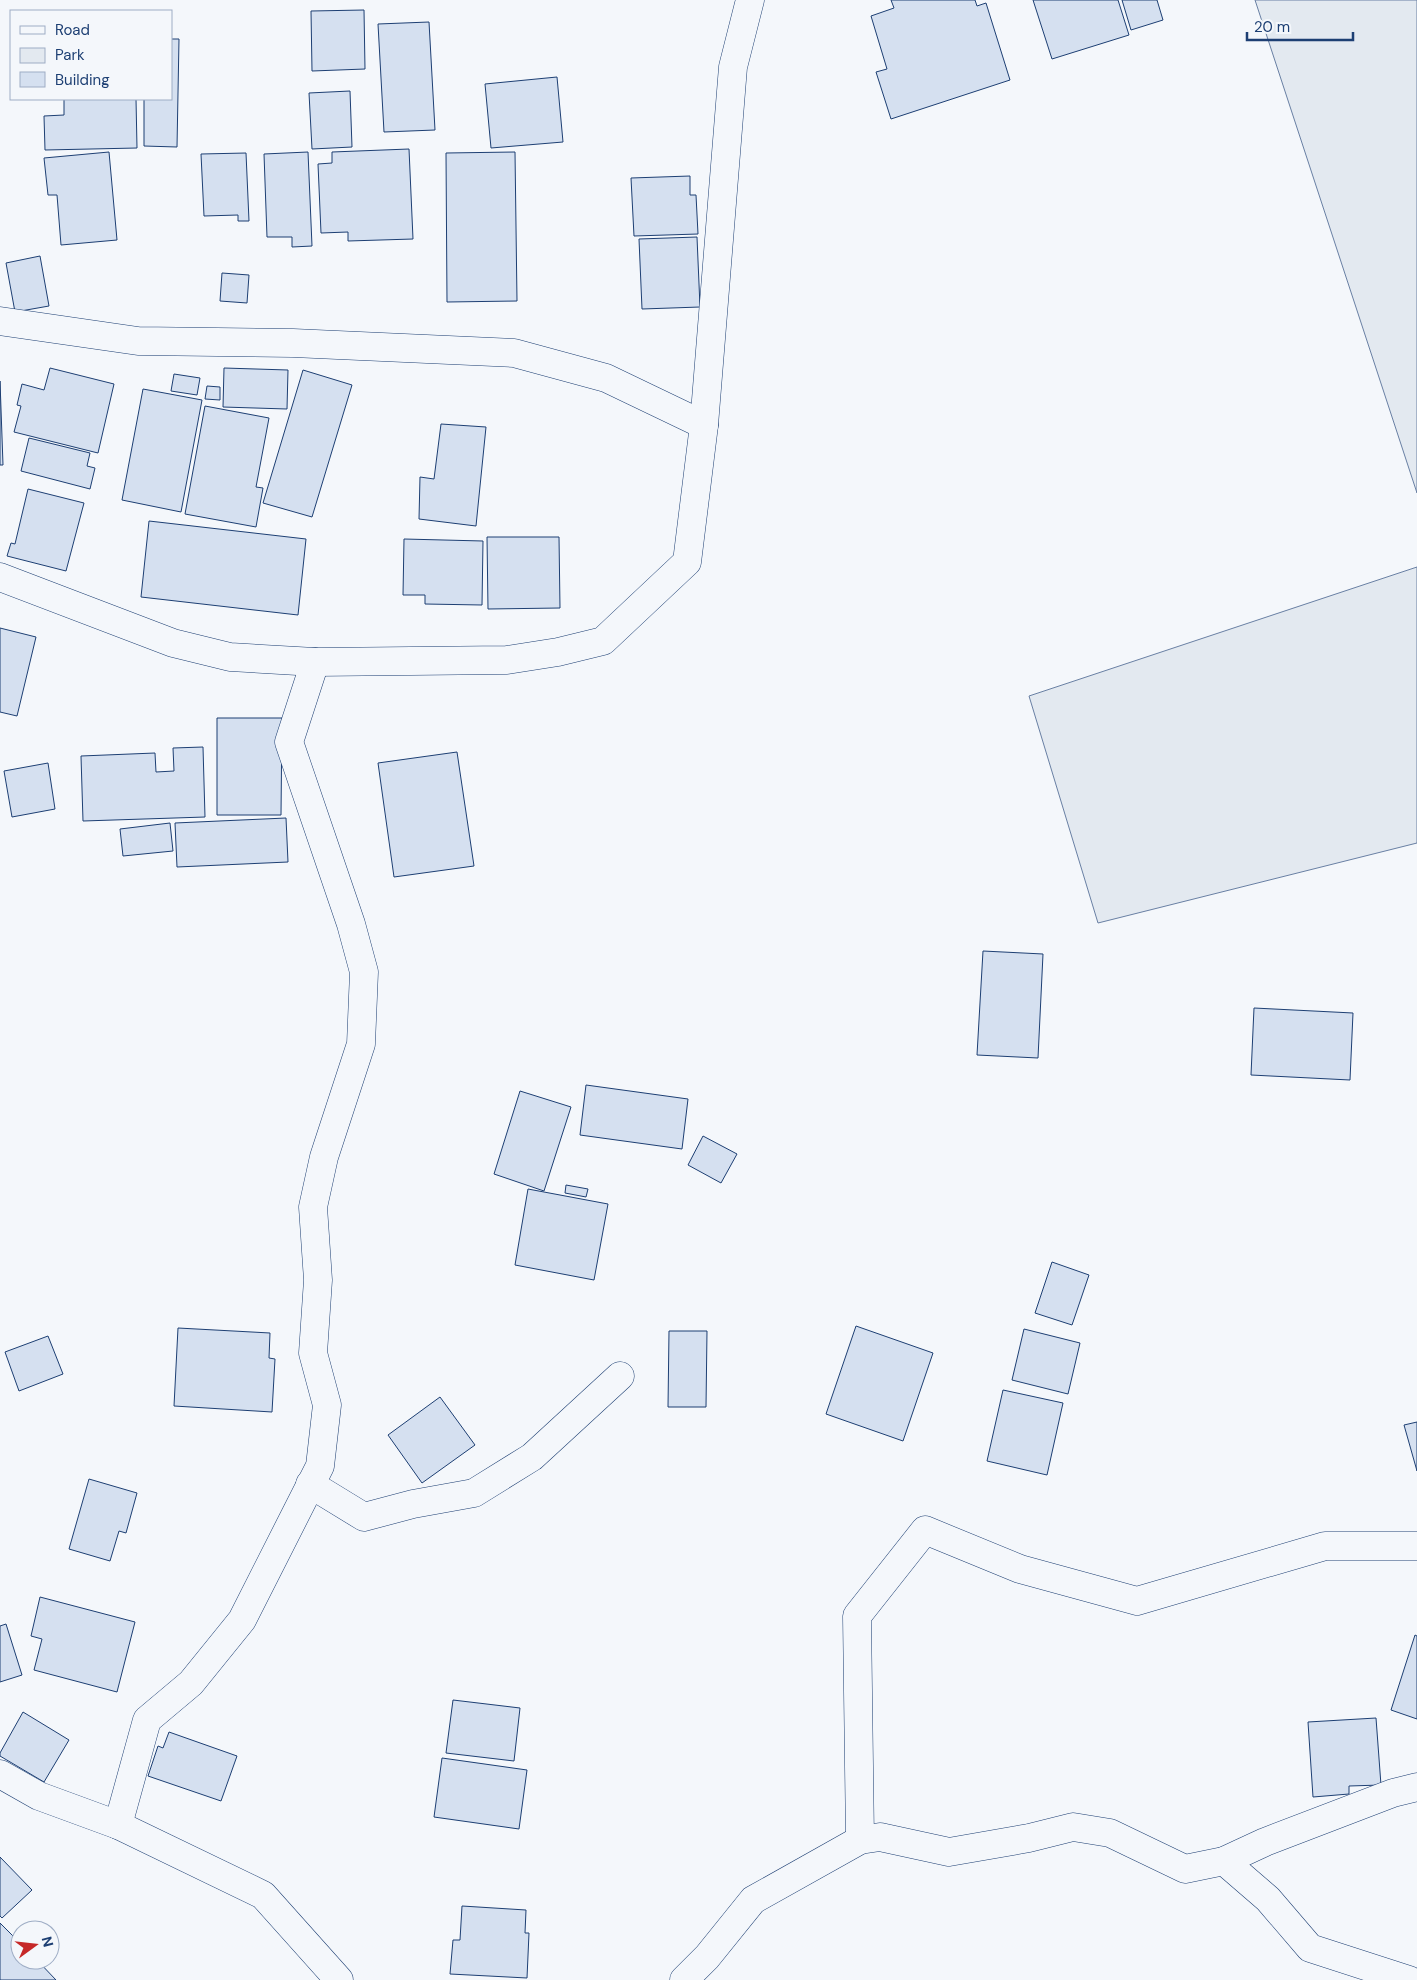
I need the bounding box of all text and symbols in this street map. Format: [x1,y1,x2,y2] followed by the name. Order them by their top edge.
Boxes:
[10,10,172,100] legend
[1247,10,1353,42] scale bar
[1254,17,1290,37] text: 20 m
[55,20,90,40] text: Road
[55,45,85,65] text: Park
[55,70,110,90] text: Building
[10,1920,60,1970] north arrow
[38,1934,58,1949] text: N

